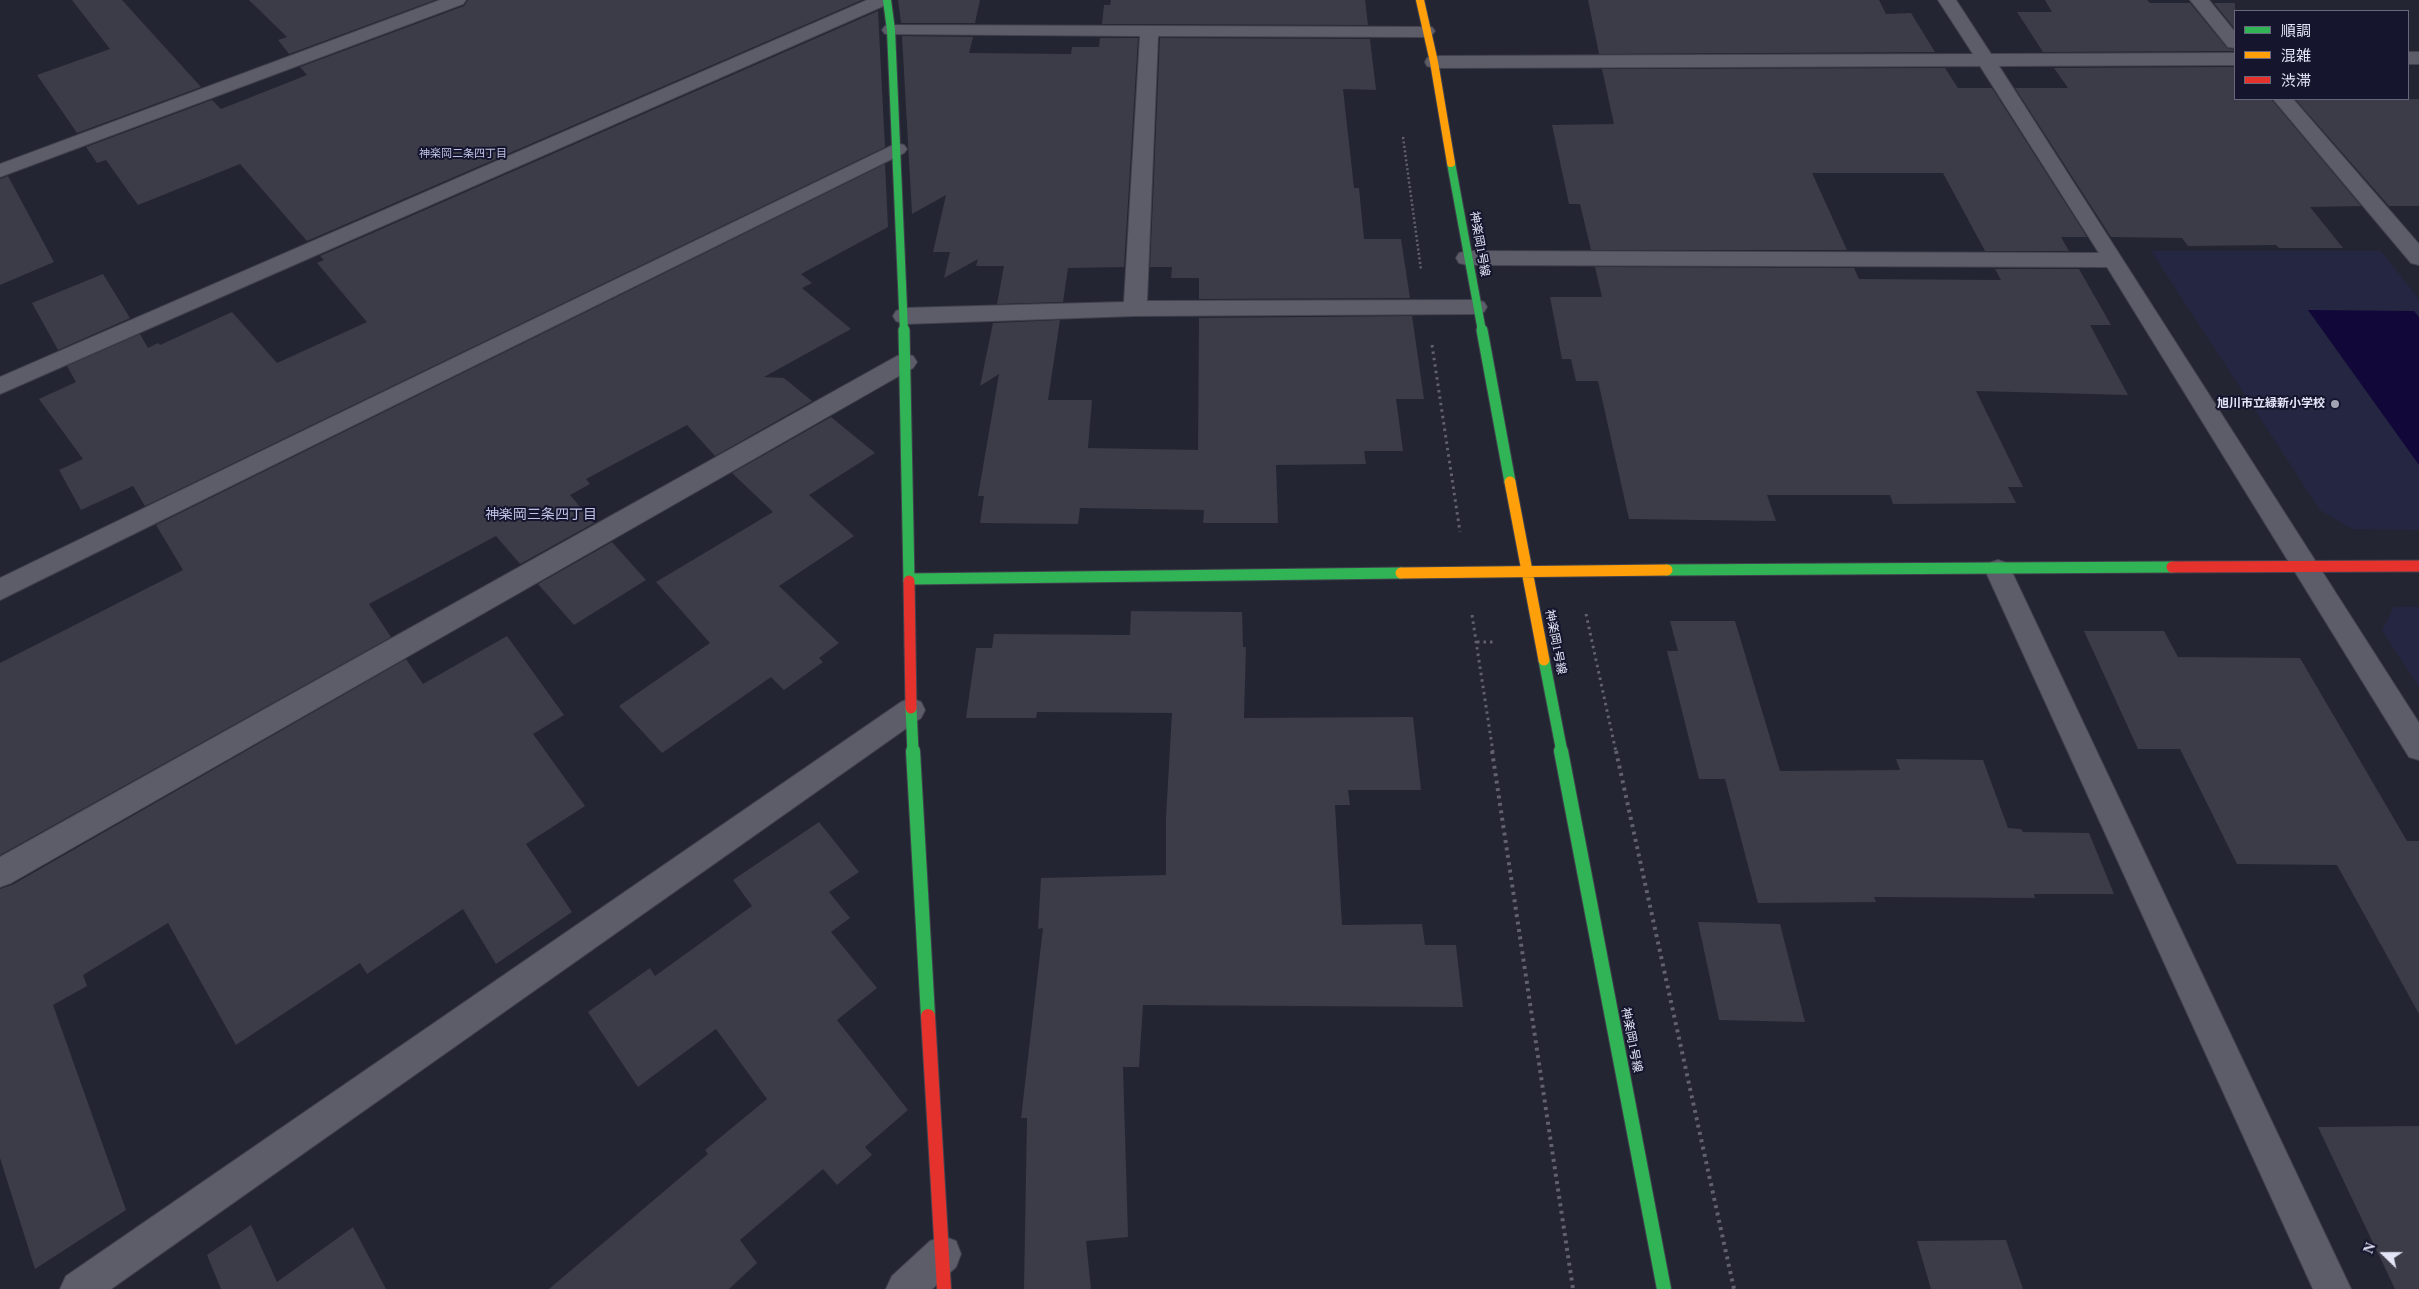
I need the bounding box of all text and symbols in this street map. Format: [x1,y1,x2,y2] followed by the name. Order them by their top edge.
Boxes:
[2234,10,2409,100] legend
[2281,23,2311,39] text: 順調
[2281,48,2311,64] text: 混雑
[2281,73,2311,89] text: 渋滞
[419,147,507,161] district label: 神楽岡二条四丁目
[1466,210,1492,278] street label: 神楽岡1号線
[2217,397,2325,411] place label: 旭川市立緑新小学校
[2329,398,2341,410] marker: 旭川市立緑新小学校
[485,507,597,523] district label: 神楽岡三条四丁目
[1542,608,1568,676] street label: 神楽岡1号線
[1618,1006,1644,1074] street label: 神楽岡1号線
[2359,1229,2409,1279] north arrow
[2361,1241,2378,1256] text: N

